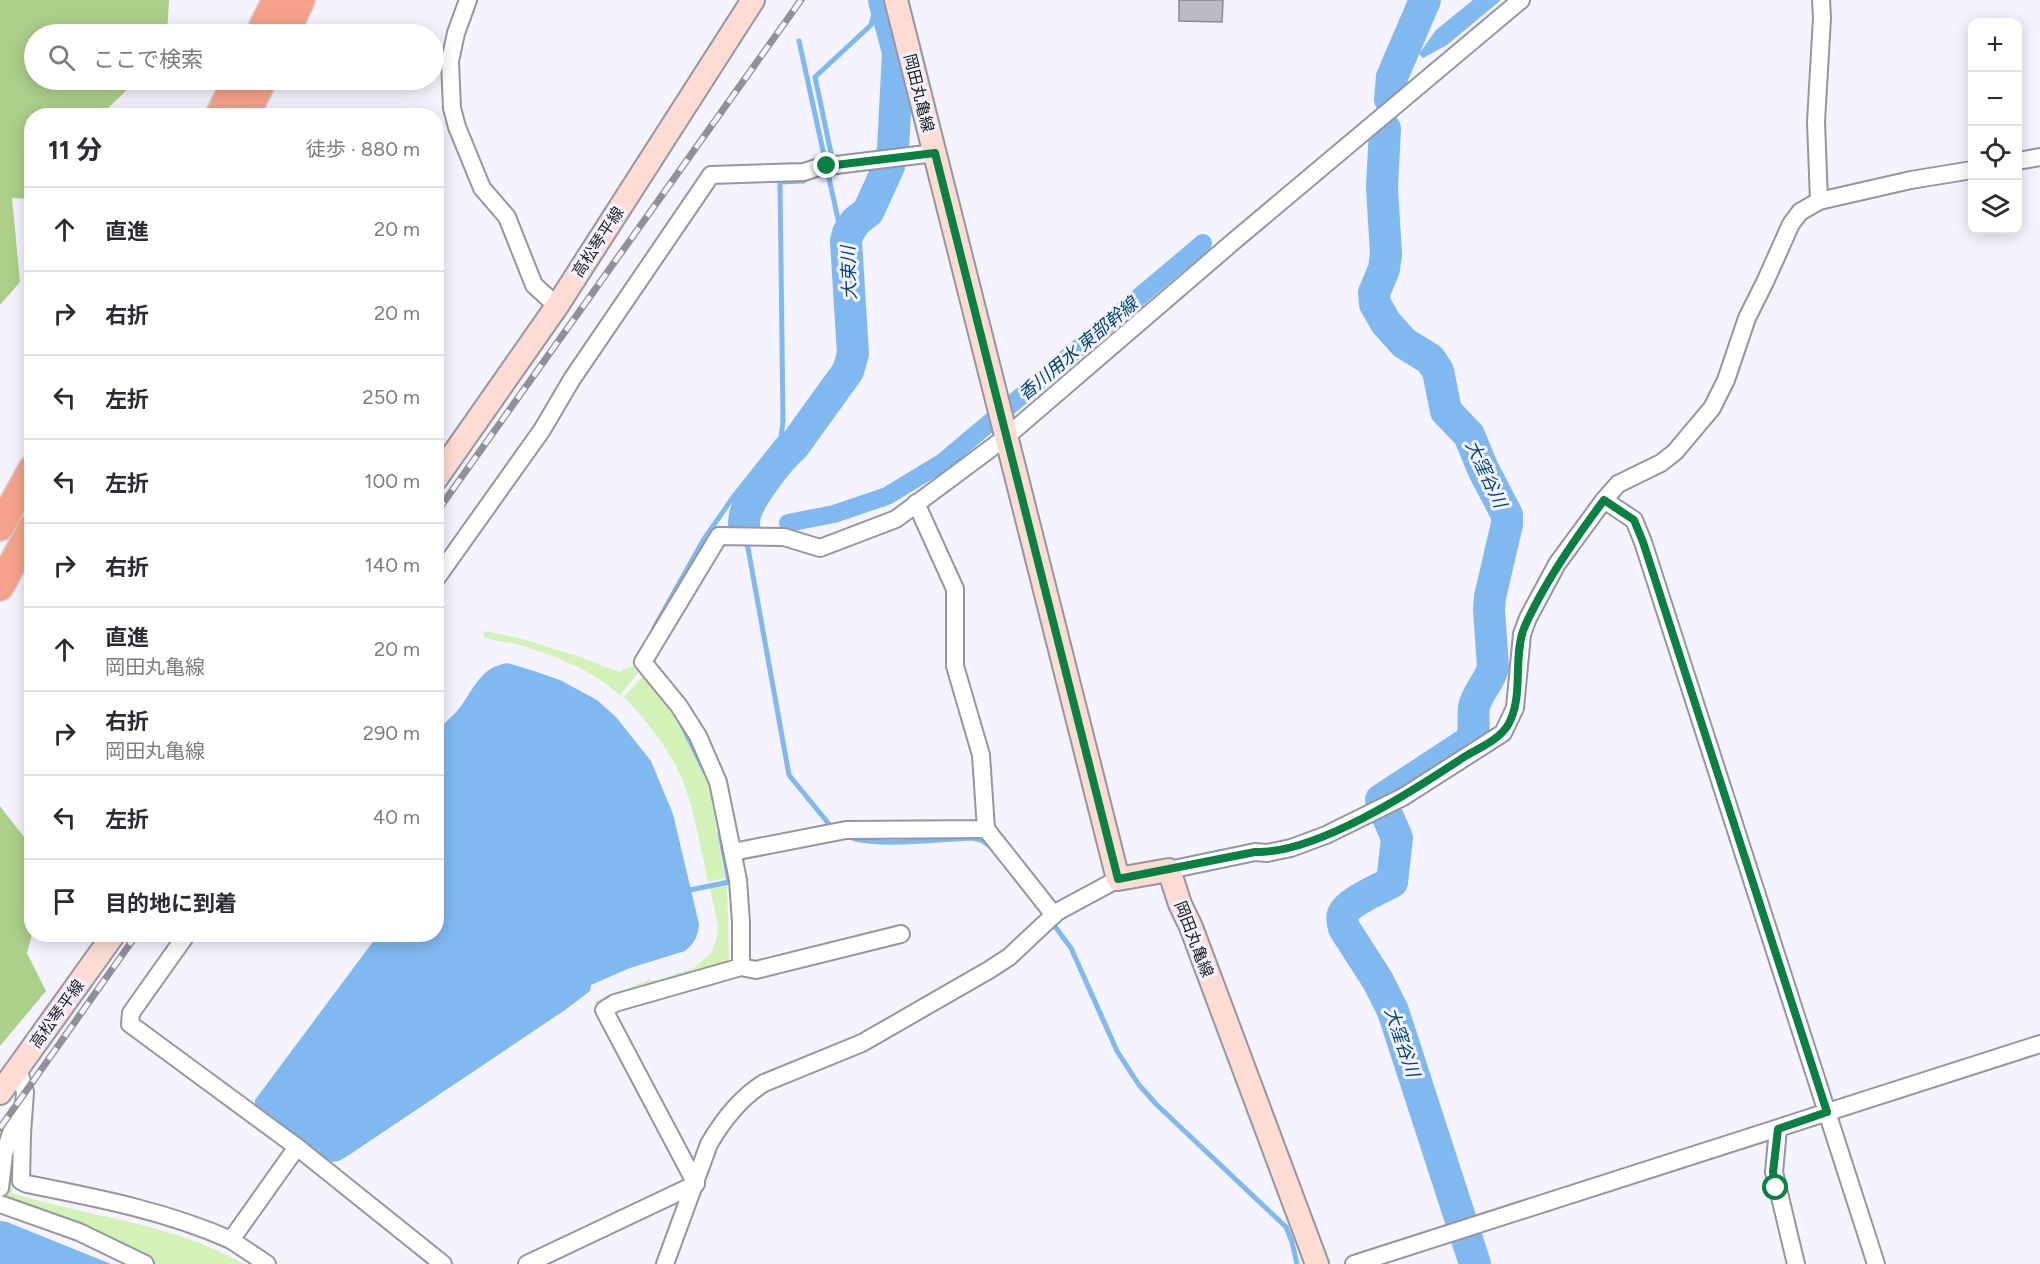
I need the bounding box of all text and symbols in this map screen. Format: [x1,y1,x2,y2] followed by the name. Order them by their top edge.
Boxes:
[1968,18,2022,234] map controls
[1968,18,2022,72] button: +
[24,24,444,90] search box
[45,41,78,74] icon: search
[93,46,203,73] text: ここで検索
[900,52,938,134] street label: 岡田丸亀線
[1968,72,2022,126] button: −
[1968,126,2022,180] button: locate
[48,134,102,166] text: 11 分
[306,137,420,161] text: 徒歩 · 880 m
[813,152,839,178] route end
[1968,180,2022,234] button: layers
[568,203,628,281] street label: 高松琴平線
[48,213,81,246] icon: ahead
[374,217,420,241] text: 20 m
[105,218,149,245] text: 直進
[837,244,861,300] water label: 大束川
[1014,292,1143,405] water label: 香川用水 東部幹線
[48,297,81,330] icon: right
[374,301,420,325] text: 20 m
[105,302,149,329] text: 右折
[48,381,81,414] icon: left
[363,385,420,409] text: 250 m
[105,386,149,413] text: 左折
[1461,437,1512,513] water label: 大窪谷川
[48,465,81,498] icon: left
[364,469,420,493] text: 100 m
[105,470,149,497] text: 左折
[48,549,81,582] icon: right
[365,553,420,577] text: 140 m
[105,554,149,581] text: 右折
[105,624,149,651] text: 直進
[48,633,81,666] icon: ahead
[374,637,420,661] text: 20 m
[105,655,205,679] text: 岡田丸亀線
[105,708,149,735] text: 右折
[48,717,81,750] icon: right
[363,721,420,745] text: 290 m
[105,739,205,763] text: 岡田丸亀線
[48,801,81,834] icon: left
[373,805,420,829] text: 40 m
[105,806,149,833] text: 左折
[48,885,81,918] icon: arrive
[105,890,237,917] text: 目的地に到着
[1171,898,1217,980] street label: 岡田丸亀線
[26,976,88,1052] street label: 高松琴平線
[1380,1004,1425,1082] water label: 大窪谷川
[1762,1174,1788,1200] route start

